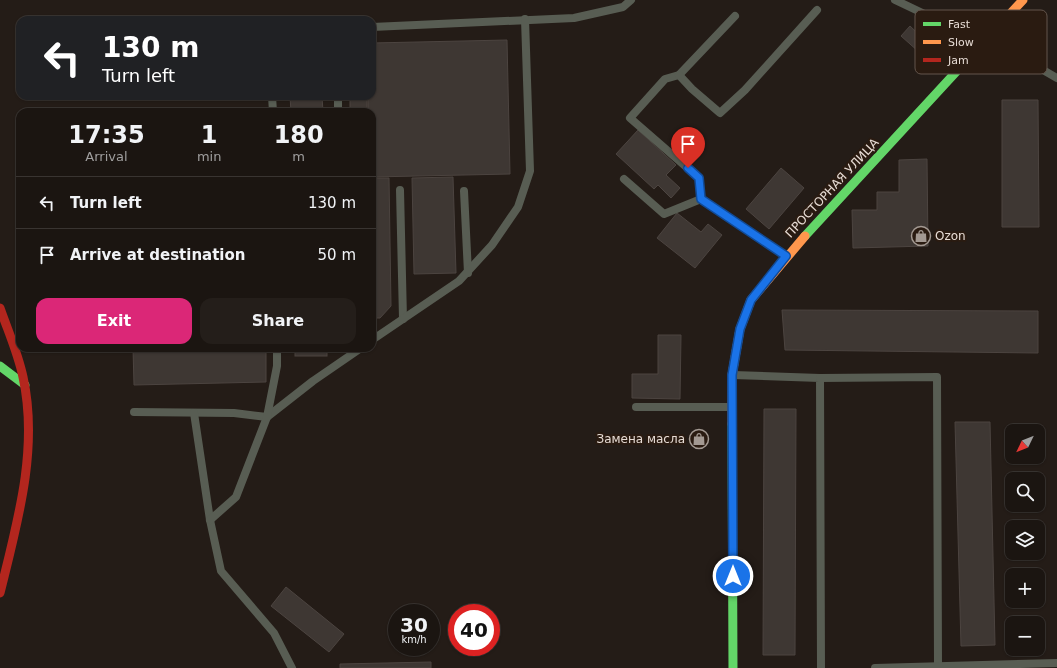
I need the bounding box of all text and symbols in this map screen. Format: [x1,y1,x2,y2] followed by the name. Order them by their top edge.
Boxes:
[915,10,1047,74] legend
[948,18,971,31] text: Fast
[102,31,199,64] text: 130 m
[36,32,88,84] icon: left
[948,36,974,49] text: Slow
[947,54,969,67] text: Jam
[102,65,175,86] text: Turn left
[68,121,145,149] text: 17:35
[201,121,217,149] text: 1
[274,121,324,149] text: 180
[671,127,705,168] pin
[677,133,699,155] icon: arrive
[782,135,882,240] street label: ПРОСТОРНАЯ УЛИЦА
[85,149,128,164] text: Arrival
[197,149,221,164] text: min
[292,149,305,164] text: m
[36,192,58,214] icon: left
[70,194,142,212] text: Turn left
[308,194,356,212] text: 130 m
[910,225,932,247] shop icon: Ozon
[935,229,966,243] place label: Ozon
[36,244,58,266] icon: arrive
[70,246,245,264] text: Arrive at destination
[318,246,356,264] text: 50 m
[36,298,192,344] button: Exit
[200,298,356,344] button: Share
[1005,424,1045,464] north arrow
[1005,424,1045,656] map controls
[688,428,710,450] shop icon: Замена масла
[596,432,685,446] place label: Замена масла
[1005,472,1045,512] button: search
[1005,520,1045,560] button: layers
[712,555,754,597] position arrow
[1005,568,1045,608] button: +
[448,604,500,656] speed limit sign: 40
[400,613,428,637] text: 30
[1005,616,1045,656] button: −
[401,634,427,645] text: km/h

